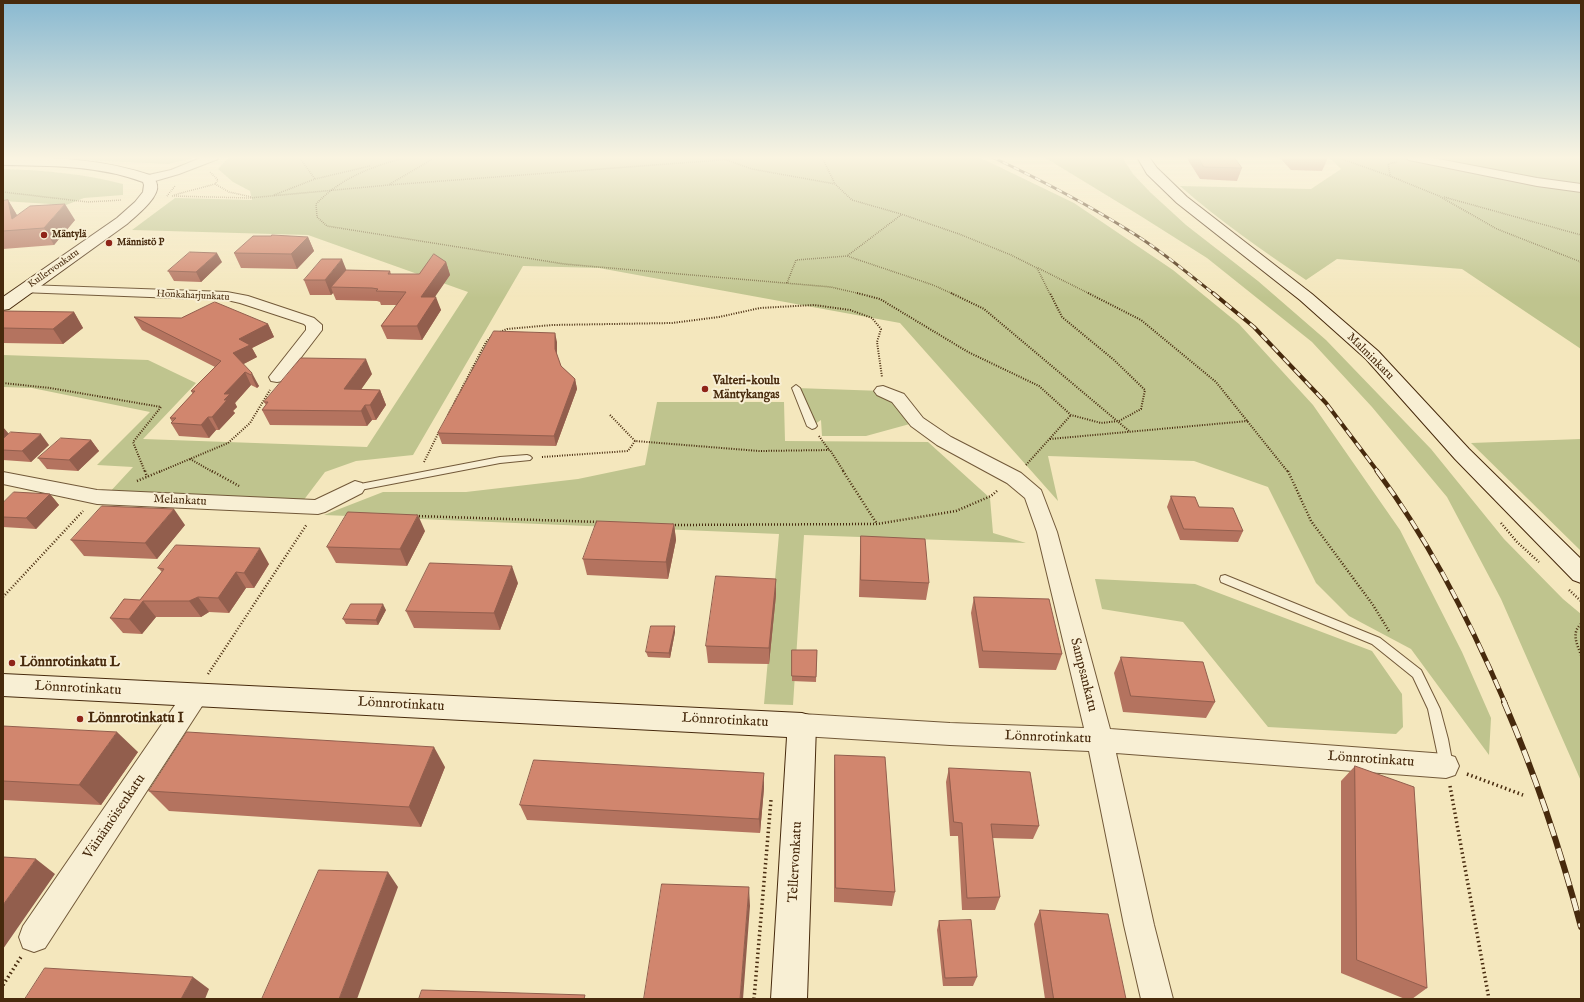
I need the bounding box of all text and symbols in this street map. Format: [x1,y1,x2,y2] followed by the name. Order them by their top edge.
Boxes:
[52,229,86,241] place label: Mäntylä
[39,230,49,240] marker: Mäntylä
[117,237,164,249] place label: Männistö P
[104,238,114,248] marker: Männistö P
[26,247,82,291] street label: Kullervonkatu
[156,288,230,304] street label: Honkaharjunkatu
[1343,330,1397,384] street label: Malminkatu
[713,375,780,403] place label: Valteri-koulu Mäntykangas
[700,384,710,394] marker: Valteri-koulu Mäntykangas
[153,492,207,510] street label: Melankatu
[1066,636,1100,714] street label: Sampsankatu
[20,655,120,671] place label: Lönnrotinkatu L
[7,658,17,668] marker: Lönnrotinkatu L
[34,678,122,700] street label: Lönnrotinkatu
[357,694,445,716] street label: Lönnrotinkatu
[681,710,769,732] street label: Lönnrotinkatu
[88,711,184,727] place label: Lönnrotinkatu I
[75,714,85,724] marker: Lönnrotinkatu I
[1004,728,1092,748] street label: Lönnrotinkatu
[1327,749,1415,771] street label: Lönnrotinkatu
[80,771,150,863] street label: Väinämöisenkatu
[785,821,807,903] street label: Tellervonkatu

